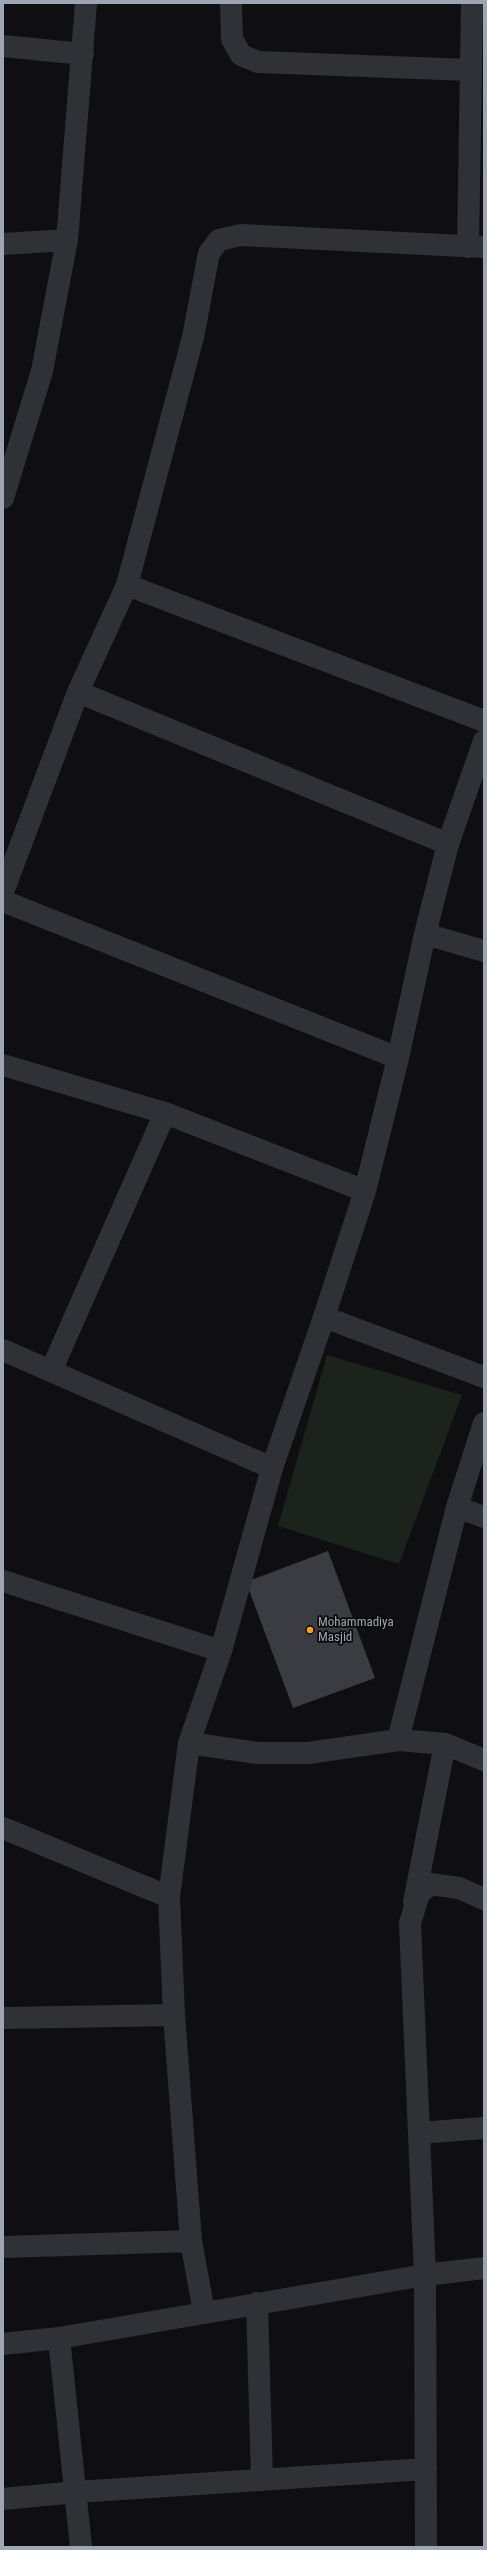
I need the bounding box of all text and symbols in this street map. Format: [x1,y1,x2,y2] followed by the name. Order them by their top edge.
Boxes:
[318,1615,394,1646] place label: Mohammadiya Masjid
[305,1625,315,1635] marker: Mohammadiya Masjid

